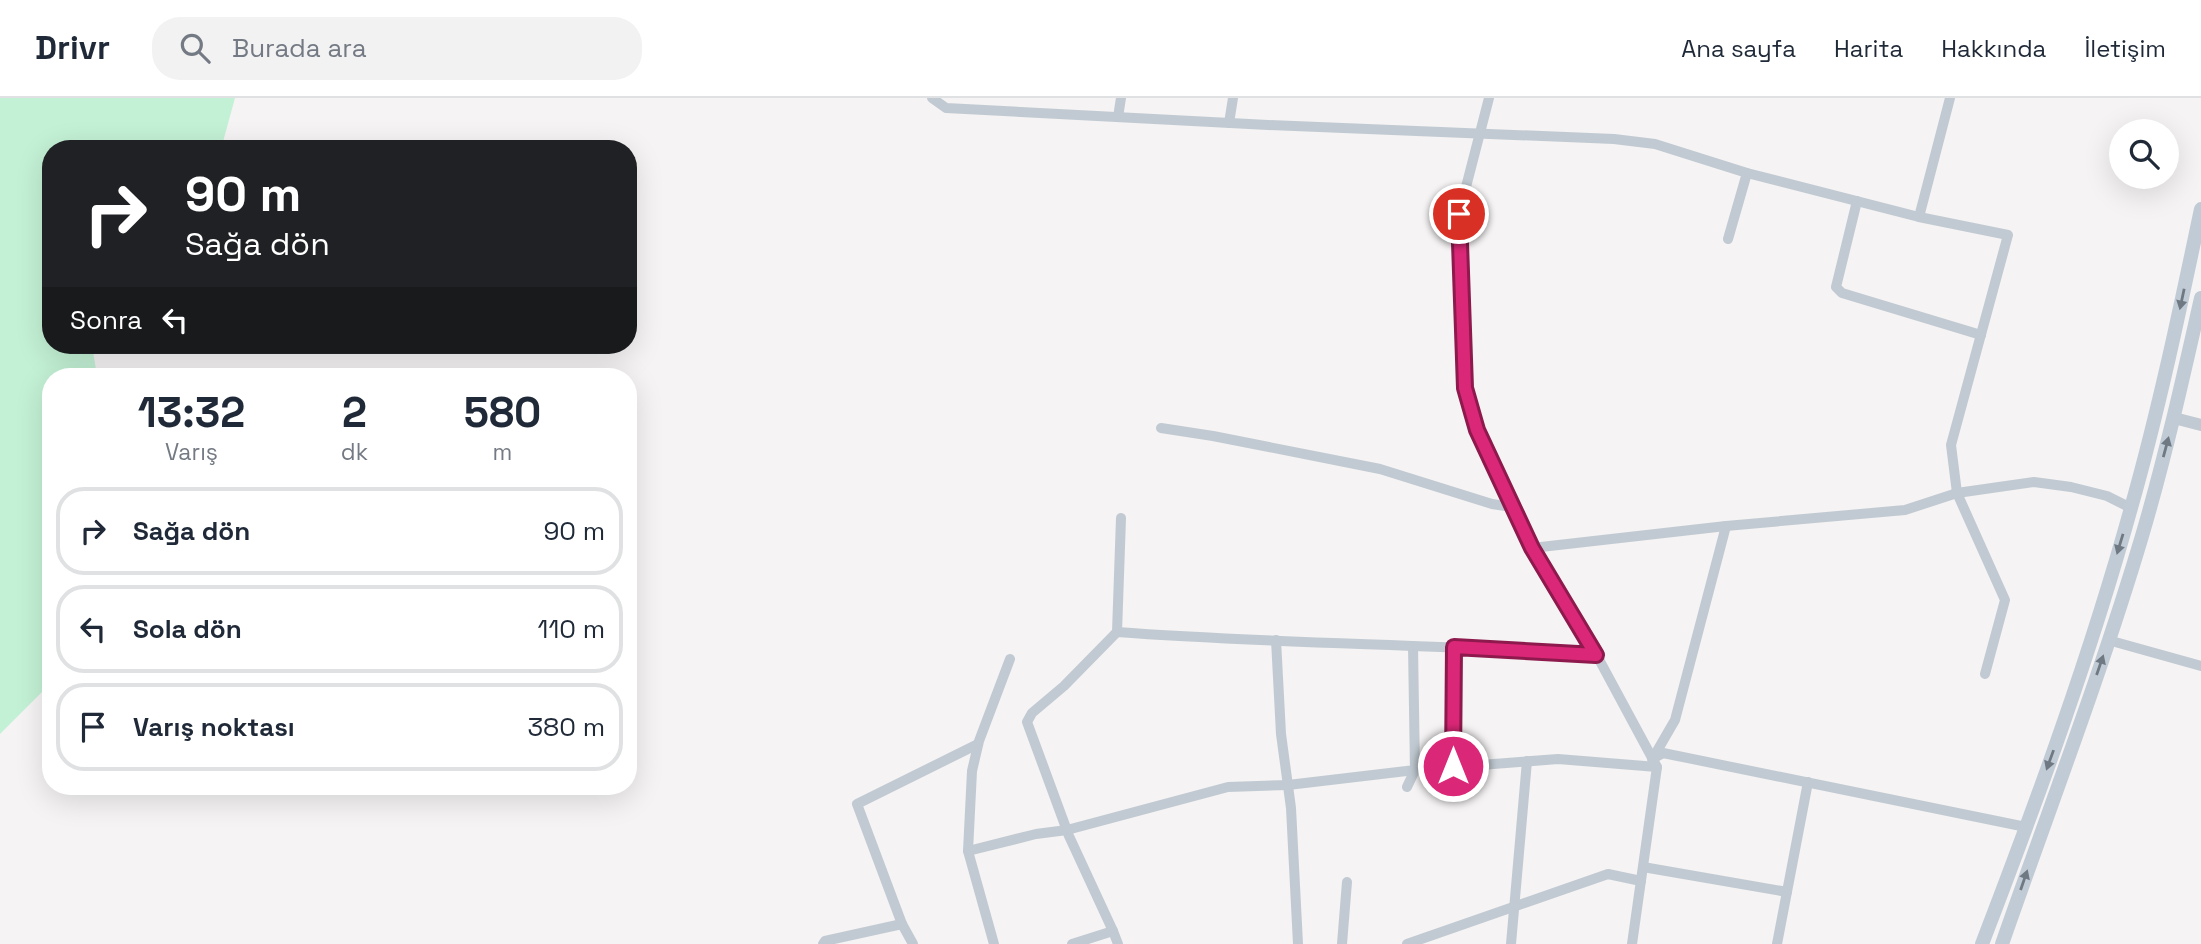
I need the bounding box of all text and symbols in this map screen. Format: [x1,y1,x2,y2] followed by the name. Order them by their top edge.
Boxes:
[152,17,642,80] search box
[35,27,110,69] text: Drivr
[176,29,214,67] icon: search
[232,31,367,65] text: Burada ara
[1681,33,1796,64] text: Ana sayfa
[1834,33,1903,64] text: Harita
[1941,33,2046,64] text: Hakkında
[2084,33,2166,64] text: İletişim
[2109,119,2179,189] map controls
[2109,119,2179,189] button: search
[185,163,301,225] text: 90 m
[70,168,161,259] icon: right
[1429,184,1489,244] pin
[1440,195,1478,233] icon: arrive
[185,224,330,264] text: Sağa dön
[2177,288,2188,310] one-way arrow
[156,301,194,339] icon: left
[70,303,142,337] text: Sonra
[138,386,245,439] text: 13:32
[342,386,367,439] text: 2
[464,386,541,439] text: 580
[2161,436,2171,457] one-way arrow
[165,437,218,467] text: Varış
[341,437,368,467] text: dk
[493,437,512,467] text: m
[74,512,112,550] icon: right
[133,514,250,548] text: Sağa dön
[543,514,605,548] text: 90 m
[2115,533,2125,554] one-way arrow
[74,610,112,648] icon: left
[133,612,242,646] text: Sola dön
[538,612,605,646] text: 110 m
[2095,654,2106,675] one-way arrow
[74,708,112,746] icon: arrive
[133,710,295,744] text: Varış noktası
[527,710,605,744] text: 380 m
[1416,729,1490,803] position arrow
[2044,749,2055,770] one-way arrow
[2019,869,2030,890] one-way arrow

